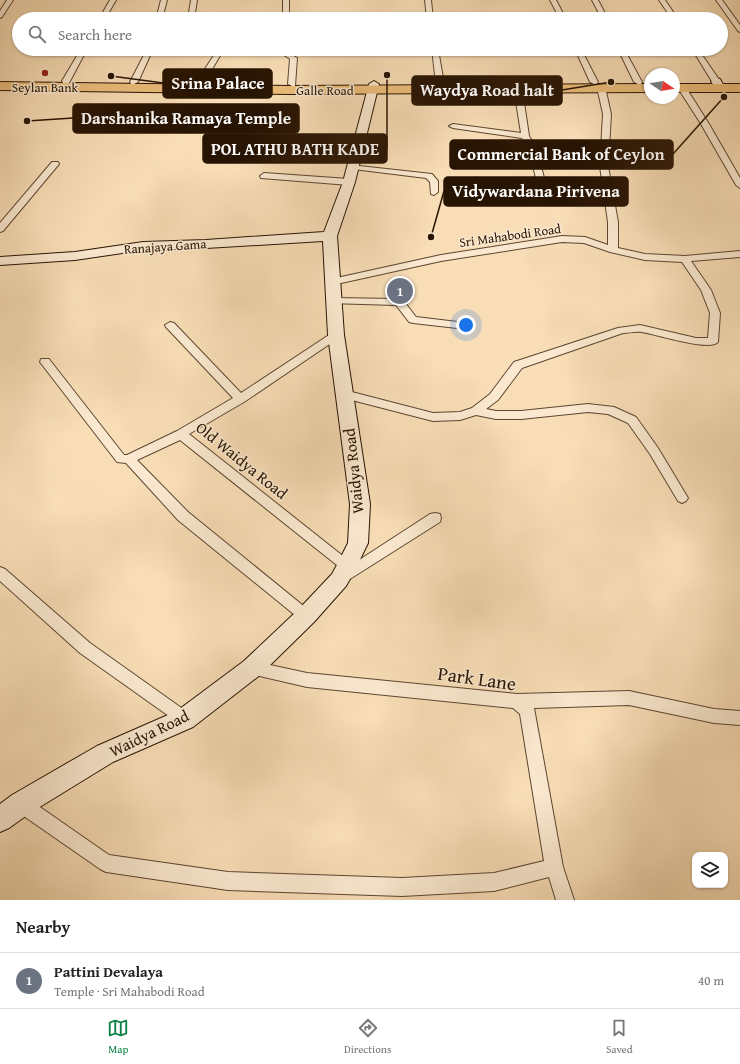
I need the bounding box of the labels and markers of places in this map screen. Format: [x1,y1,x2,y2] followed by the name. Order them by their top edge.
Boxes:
[40,68,50,78] marker: Seylan Bank
[163,69,272,98] callout: Srina Palace
[412,76,562,105] callout: Waydya Road halt
[12,78,79,97] place label: Seylan Bank
[73,104,299,133] callout: Darshanika Ramaya Temple
[203,134,387,163] callout: POL ATHU BATH KADE
[450,140,673,169] callout: Commercial Bank of Ceylon
[444,177,628,206] callout: Vidywardana Pirivena
[387,276,413,306] pin: 1

